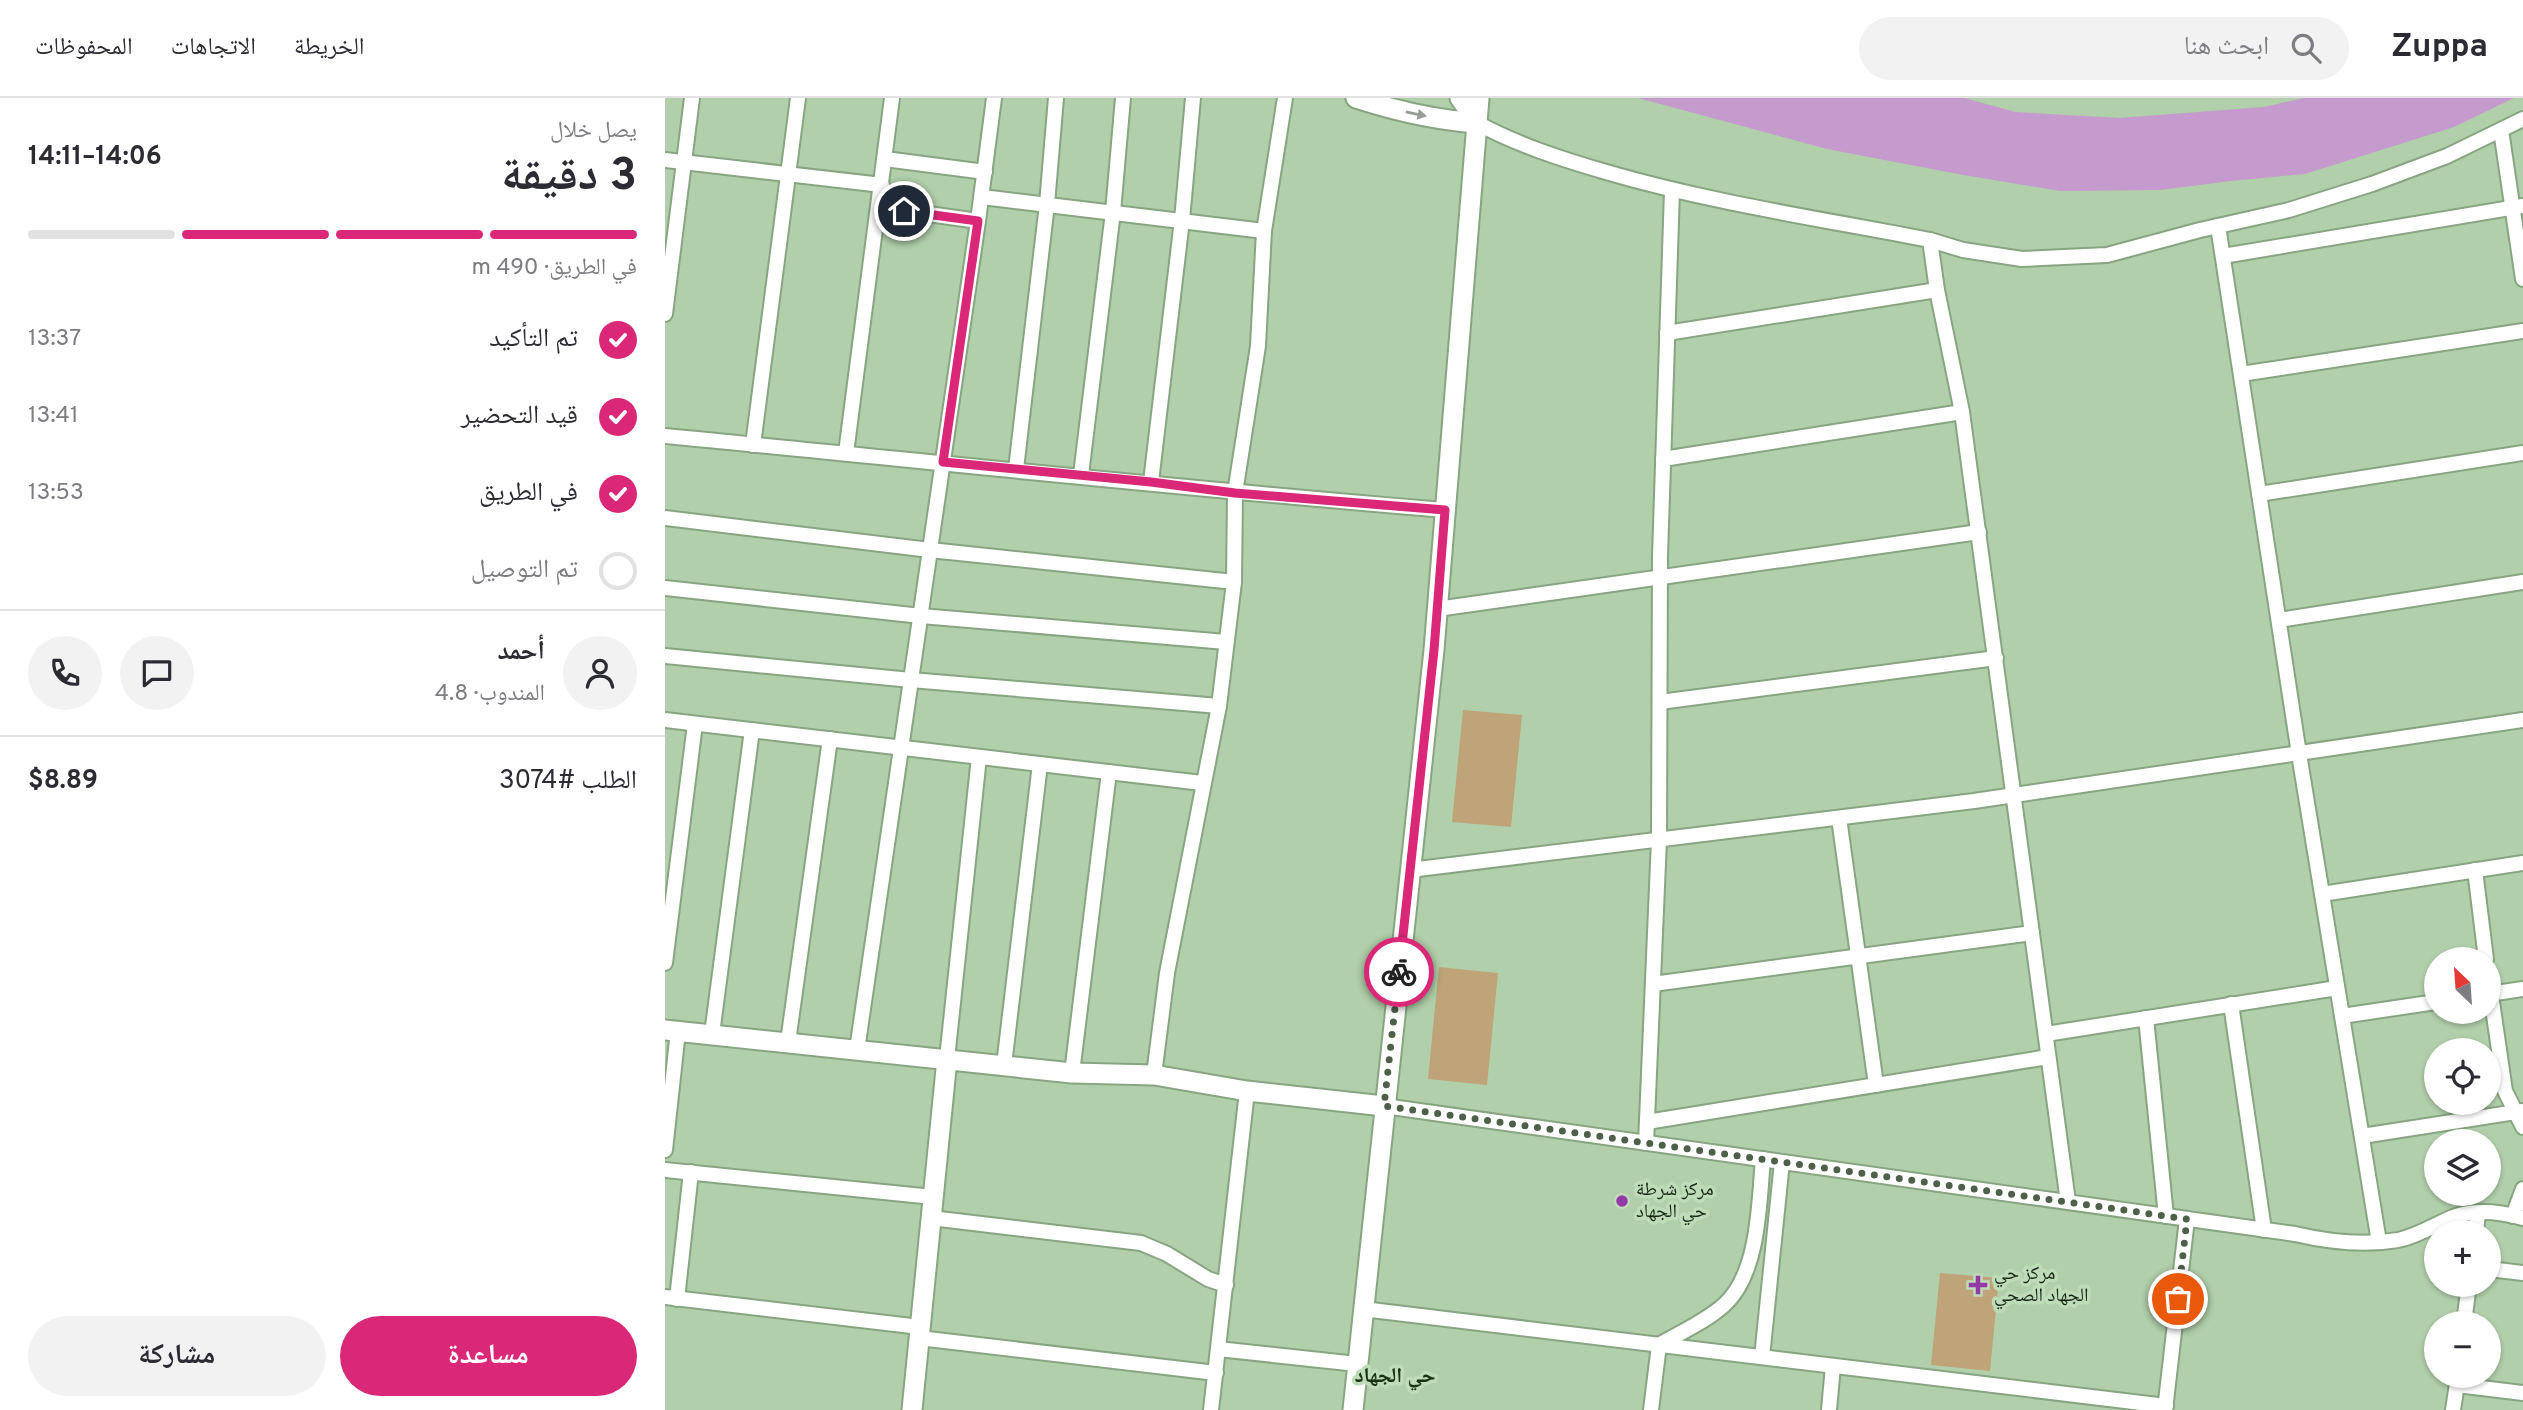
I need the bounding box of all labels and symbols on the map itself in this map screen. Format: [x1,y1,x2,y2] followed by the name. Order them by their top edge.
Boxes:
[1405,109,1427,120] one-way arrow
[874,181,934,241] pin
[1364,937,1434,1007] courier
[2424,947,2501,1024] north arrow
[1636,1178,1714,1226] place label: مركز شرطة حي الجهاد
[1614,1193,1630,1209] marker: مركز شرطة حي الجهاد
[1994,1262,2089,1310] place label: مركز حي الجهاد الصحي
[2148,1269,2208,1329] pin
[1968,1275,1988,1295] marker: مركز حي الجهاد الصحي
[1354,1363,1436,1391] district label: حي الجهاد

